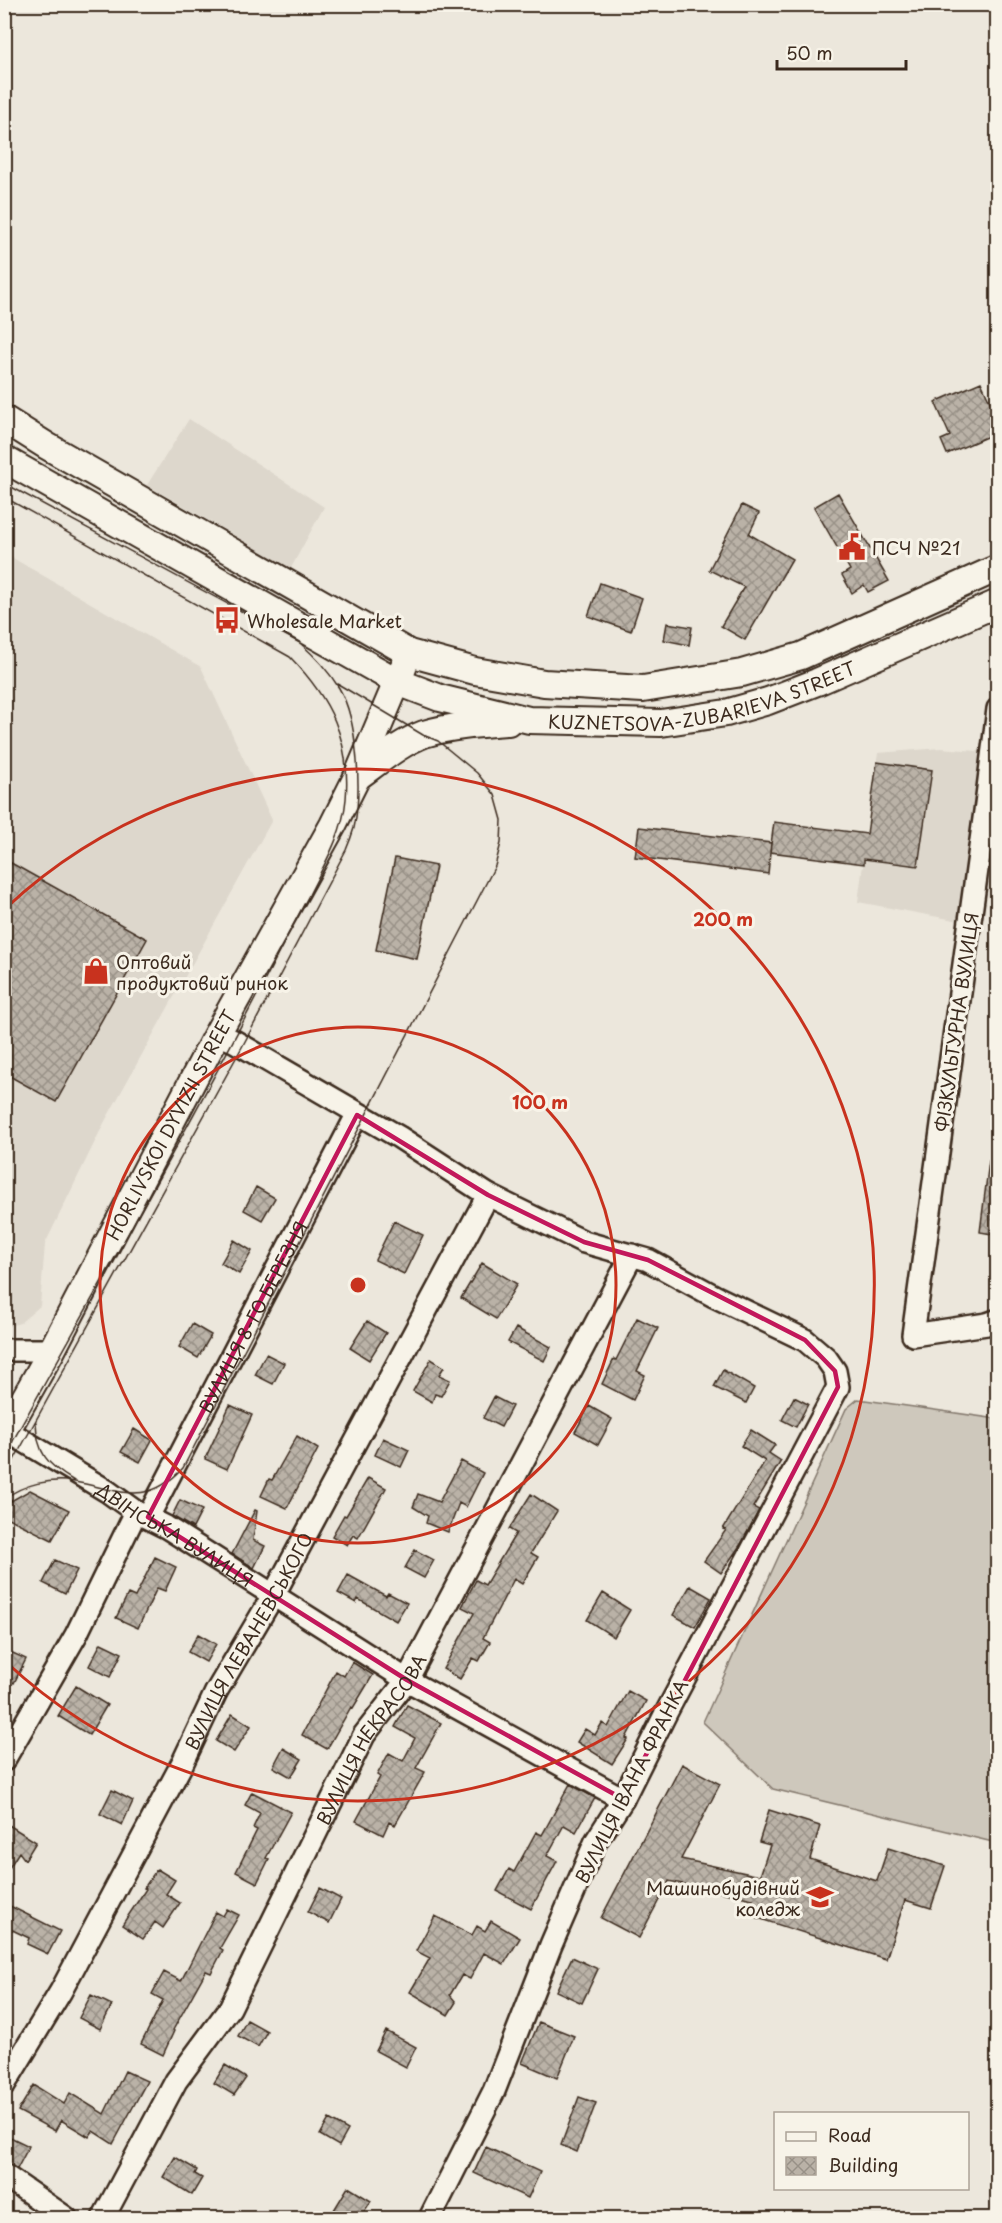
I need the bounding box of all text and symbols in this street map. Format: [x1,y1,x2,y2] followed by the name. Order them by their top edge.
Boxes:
[777,33,906,71] scale bar
[786,39,833,66] text: 50 m
[837,532,867,562] public building icon: ПСЧ №21
[872,534,960,561] place label: ПСЧ №21
[212,605,242,635] bus stop icon: Wholesale Market
[247,607,402,634] place label: Wholesale Market
[548,653,860,737] street label: KUZNETSOVA-ZUBARIEVA STREET
[693,905,753,932] text: 200 m
[927,911,985,1133] street label: ФІЗКУЛЬТУРНА ВУЛИЦЯ
[116,948,288,996] place label: Оптовий продуктовий ринок
[81,956,111,986] shop icon: Оптовий продуктовий ринок
[98,1004,242,1244] street label: HORLIVSKOI DYVIZII STREET
[512,1088,568,1115] text: 100 m
[191,1216,313,1417] street label: ВУЛИЦЯ 8-ГО БЕРЕЗНЯ
[348,1275,368,1295] centre of rings
[91,1474,259,1593] street label: ДВІНСЬКА ВУЛИЦЯ
[177,1527,318,1754] street label: ВУЛИЦЯ ЛЕВАНЕВСЬКОГО
[309,1649,432,1829] street label: ВУЛИЦЯ НЕКРАСОВА
[568,1674,694,1888] street label: ВУЛИЦЯ ІВАНА ФРАНКА
[646,1874,800,1922] place label: Машинобудівний коледж
[805,1882,835,1912] school or university icon: Машинобудівний коледж
[774,2112,969,2190] legend
[828,2121,872,2148] text: Road
[828,2151,898,2178] text: Building

